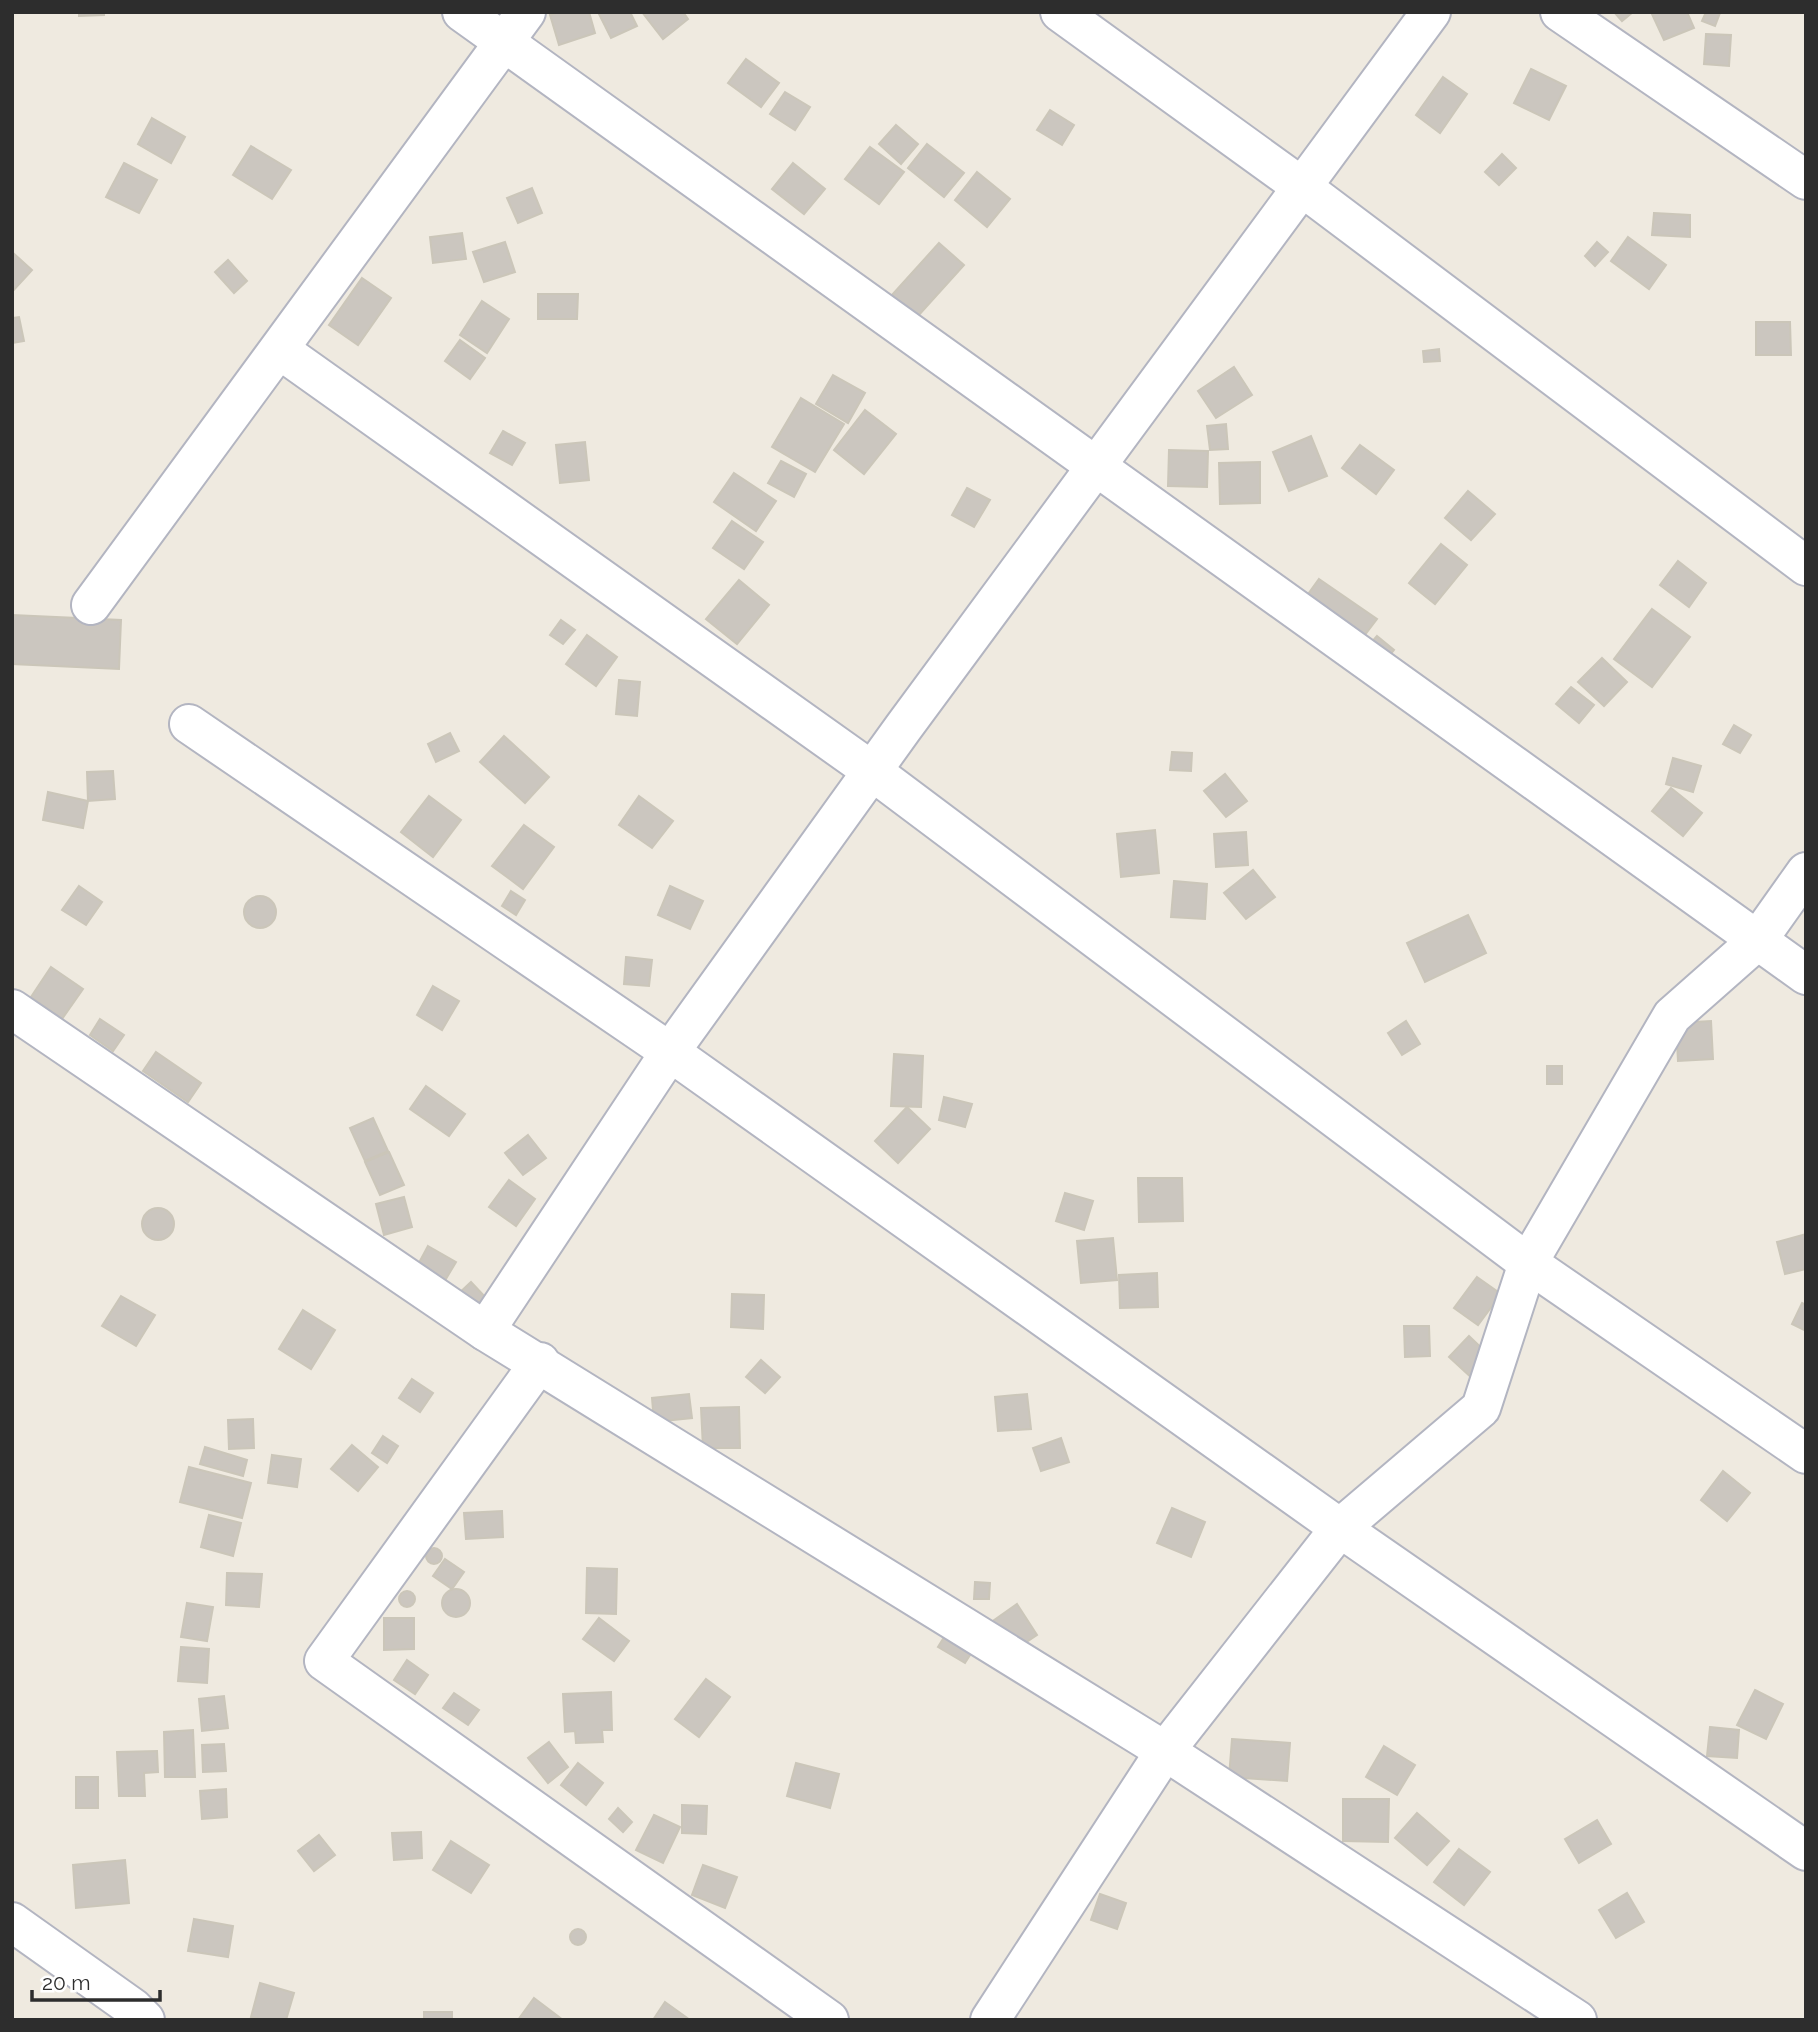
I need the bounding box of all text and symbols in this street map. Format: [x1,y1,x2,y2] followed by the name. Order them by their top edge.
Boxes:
[32,1958,159,2002] scale bar
[42,1970,90,1995] text: 20 m

